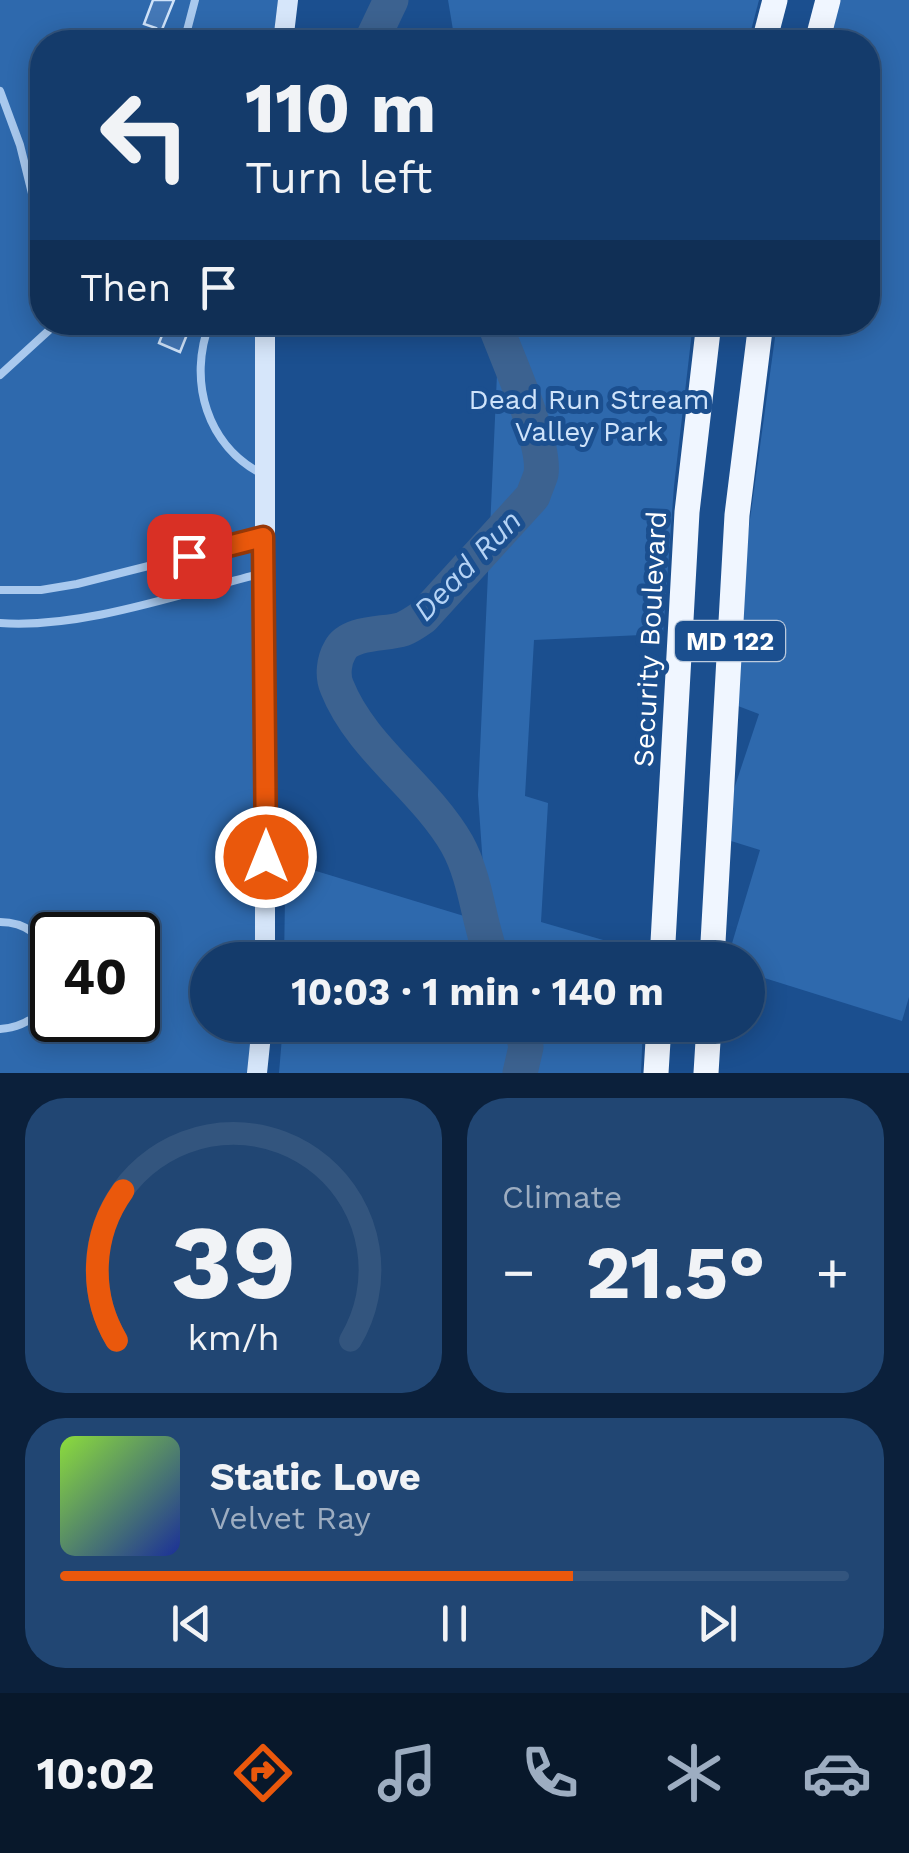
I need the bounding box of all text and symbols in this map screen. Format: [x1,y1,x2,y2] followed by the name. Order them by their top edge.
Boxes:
[245,67,436,149] text: 110 m
[80,70,210,200] icon: left
[245,151,432,204] text: Turn left
[191,260,246,315] icon: arrive
[80,266,171,310] text: Then
[468,383,710,448] park label: Dead Run Stream Valley Park
[406,503,528,627] water label: Dead Run
[627,510,673,768] street label: Security Boulevard
[147,514,232,599] pin
[162,529,217,584] icon: arrive
[675,621,785,661] road number: MD 122
[214,805,318,909] position arrow
[30,912,160,1042] speed limit sign: 40
[291,970,664,1014] text: 10:03 · 1 min · 140 m
[502,1178,622,1216] text: Climate
[171,1201,296,1323] text: 39
[586,1228,765,1316] text: 21.5°
[502,1240,535,1304] text: −
[816,1240,849,1304] text: +
[187,1317,280,1359] text: km/h
[210,1455,421,1499] text: Static Love
[210,1499,371,1537] text: Velvet Ray
[164,1596,219,1651] icon: previous
[427,1596,482,1651] icon: pause
[690,1596,745,1651] icon: next
[228,1738,298,1808] icon: directions
[372,1738,442,1808] icon: music
[515,1738,585,1808] icon: phone
[659,1738,729,1808] icon: climate
[802,1738,872,1808] icon: car
[37,1747,155,1800] text: 10:02

